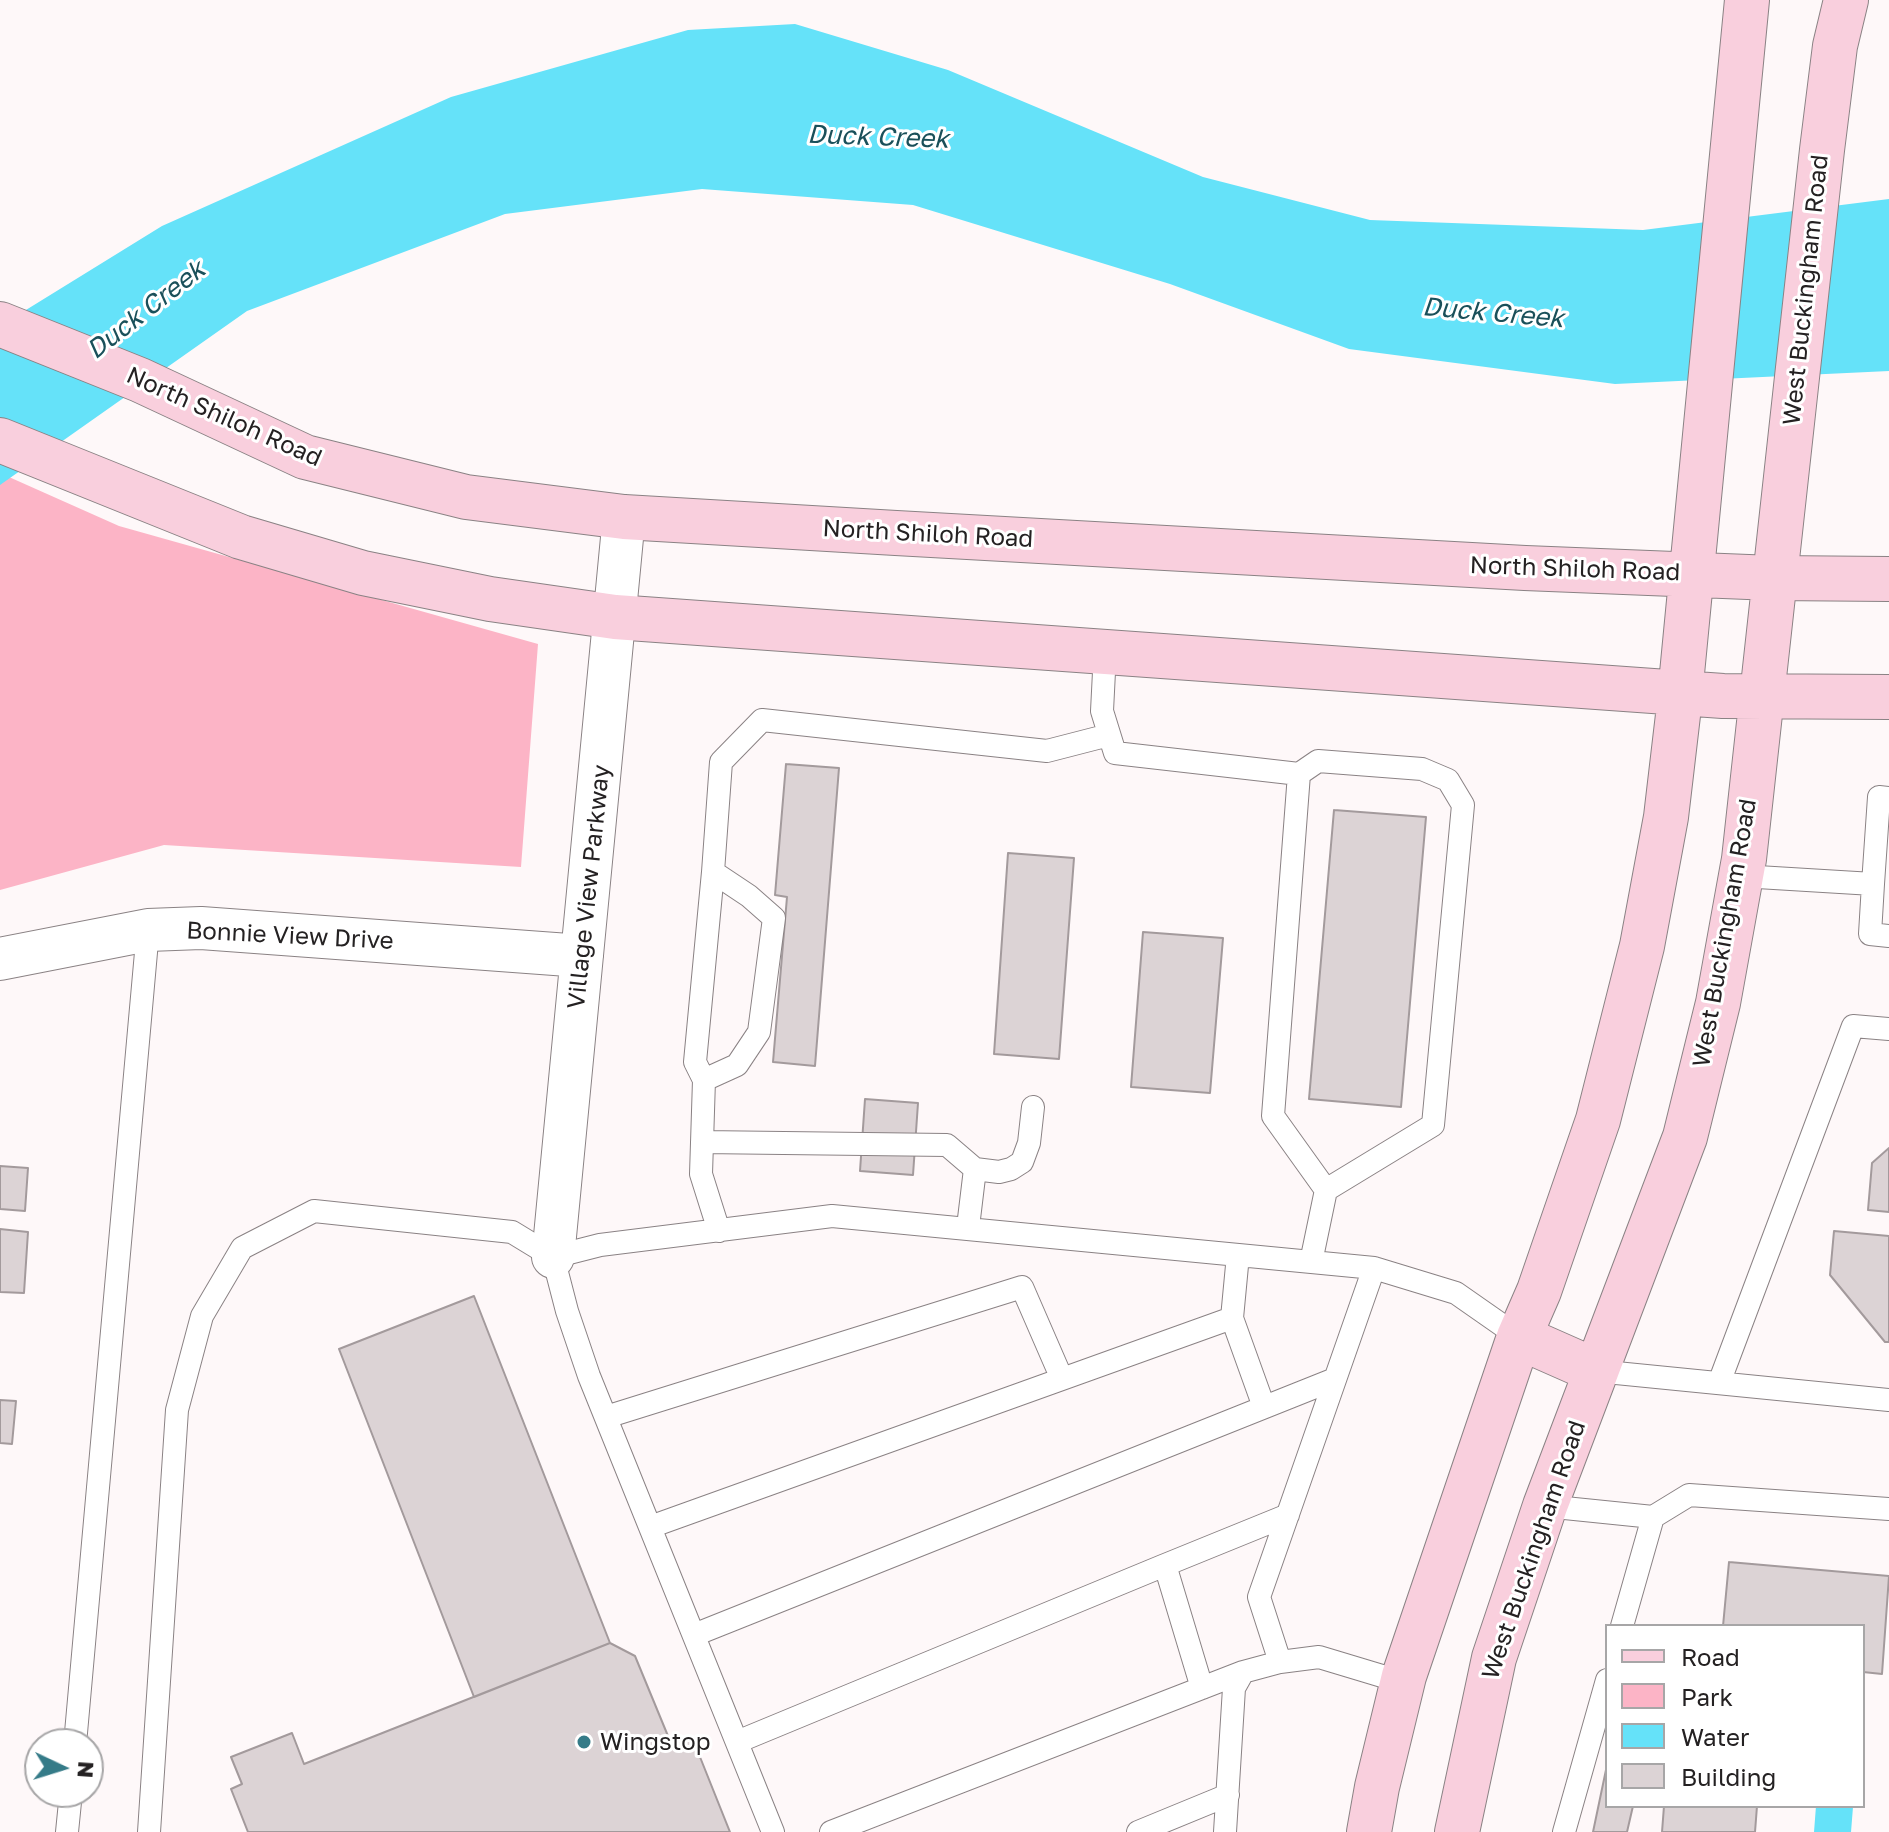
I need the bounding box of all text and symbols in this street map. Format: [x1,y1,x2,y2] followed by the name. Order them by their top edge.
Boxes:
[807,119,949,155] water label: Duck Creek
[1777,153,1835,427] street label: West Buckingham Road
[81,254,211,366] water label: Duck Creek
[1421,291,1565,335] water label: Duck Creek
[122,361,326,473] street label: North Shiloh Road
[822,514,1034,554] street label: North Shiloh Road
[1469,551,1681,587] street label: North Shiloh Road
[562,763,616,1011] street label: Village View Parkway
[1687,797,1763,1069] street label: West Buckingham Road
[186,916,394,956] street label: Bonnie View Drive
[1476,1417,1592,1683] street label: West Buckingham Road
[1605,1624,1865,1808] legend
[1681,1642,1740,1671] text: Road
[1681,1682,1733,1711] text: Park
[1681,1722,1749,1751] text: Water
[24,1728,104,1808] north arrow
[600,1728,710,1756] place label: Wingstop
[575,1733,593,1751] marker: Wingstop
[72,1760,100,1779] text: N
[1681,1762,1776,1791] text: Building

